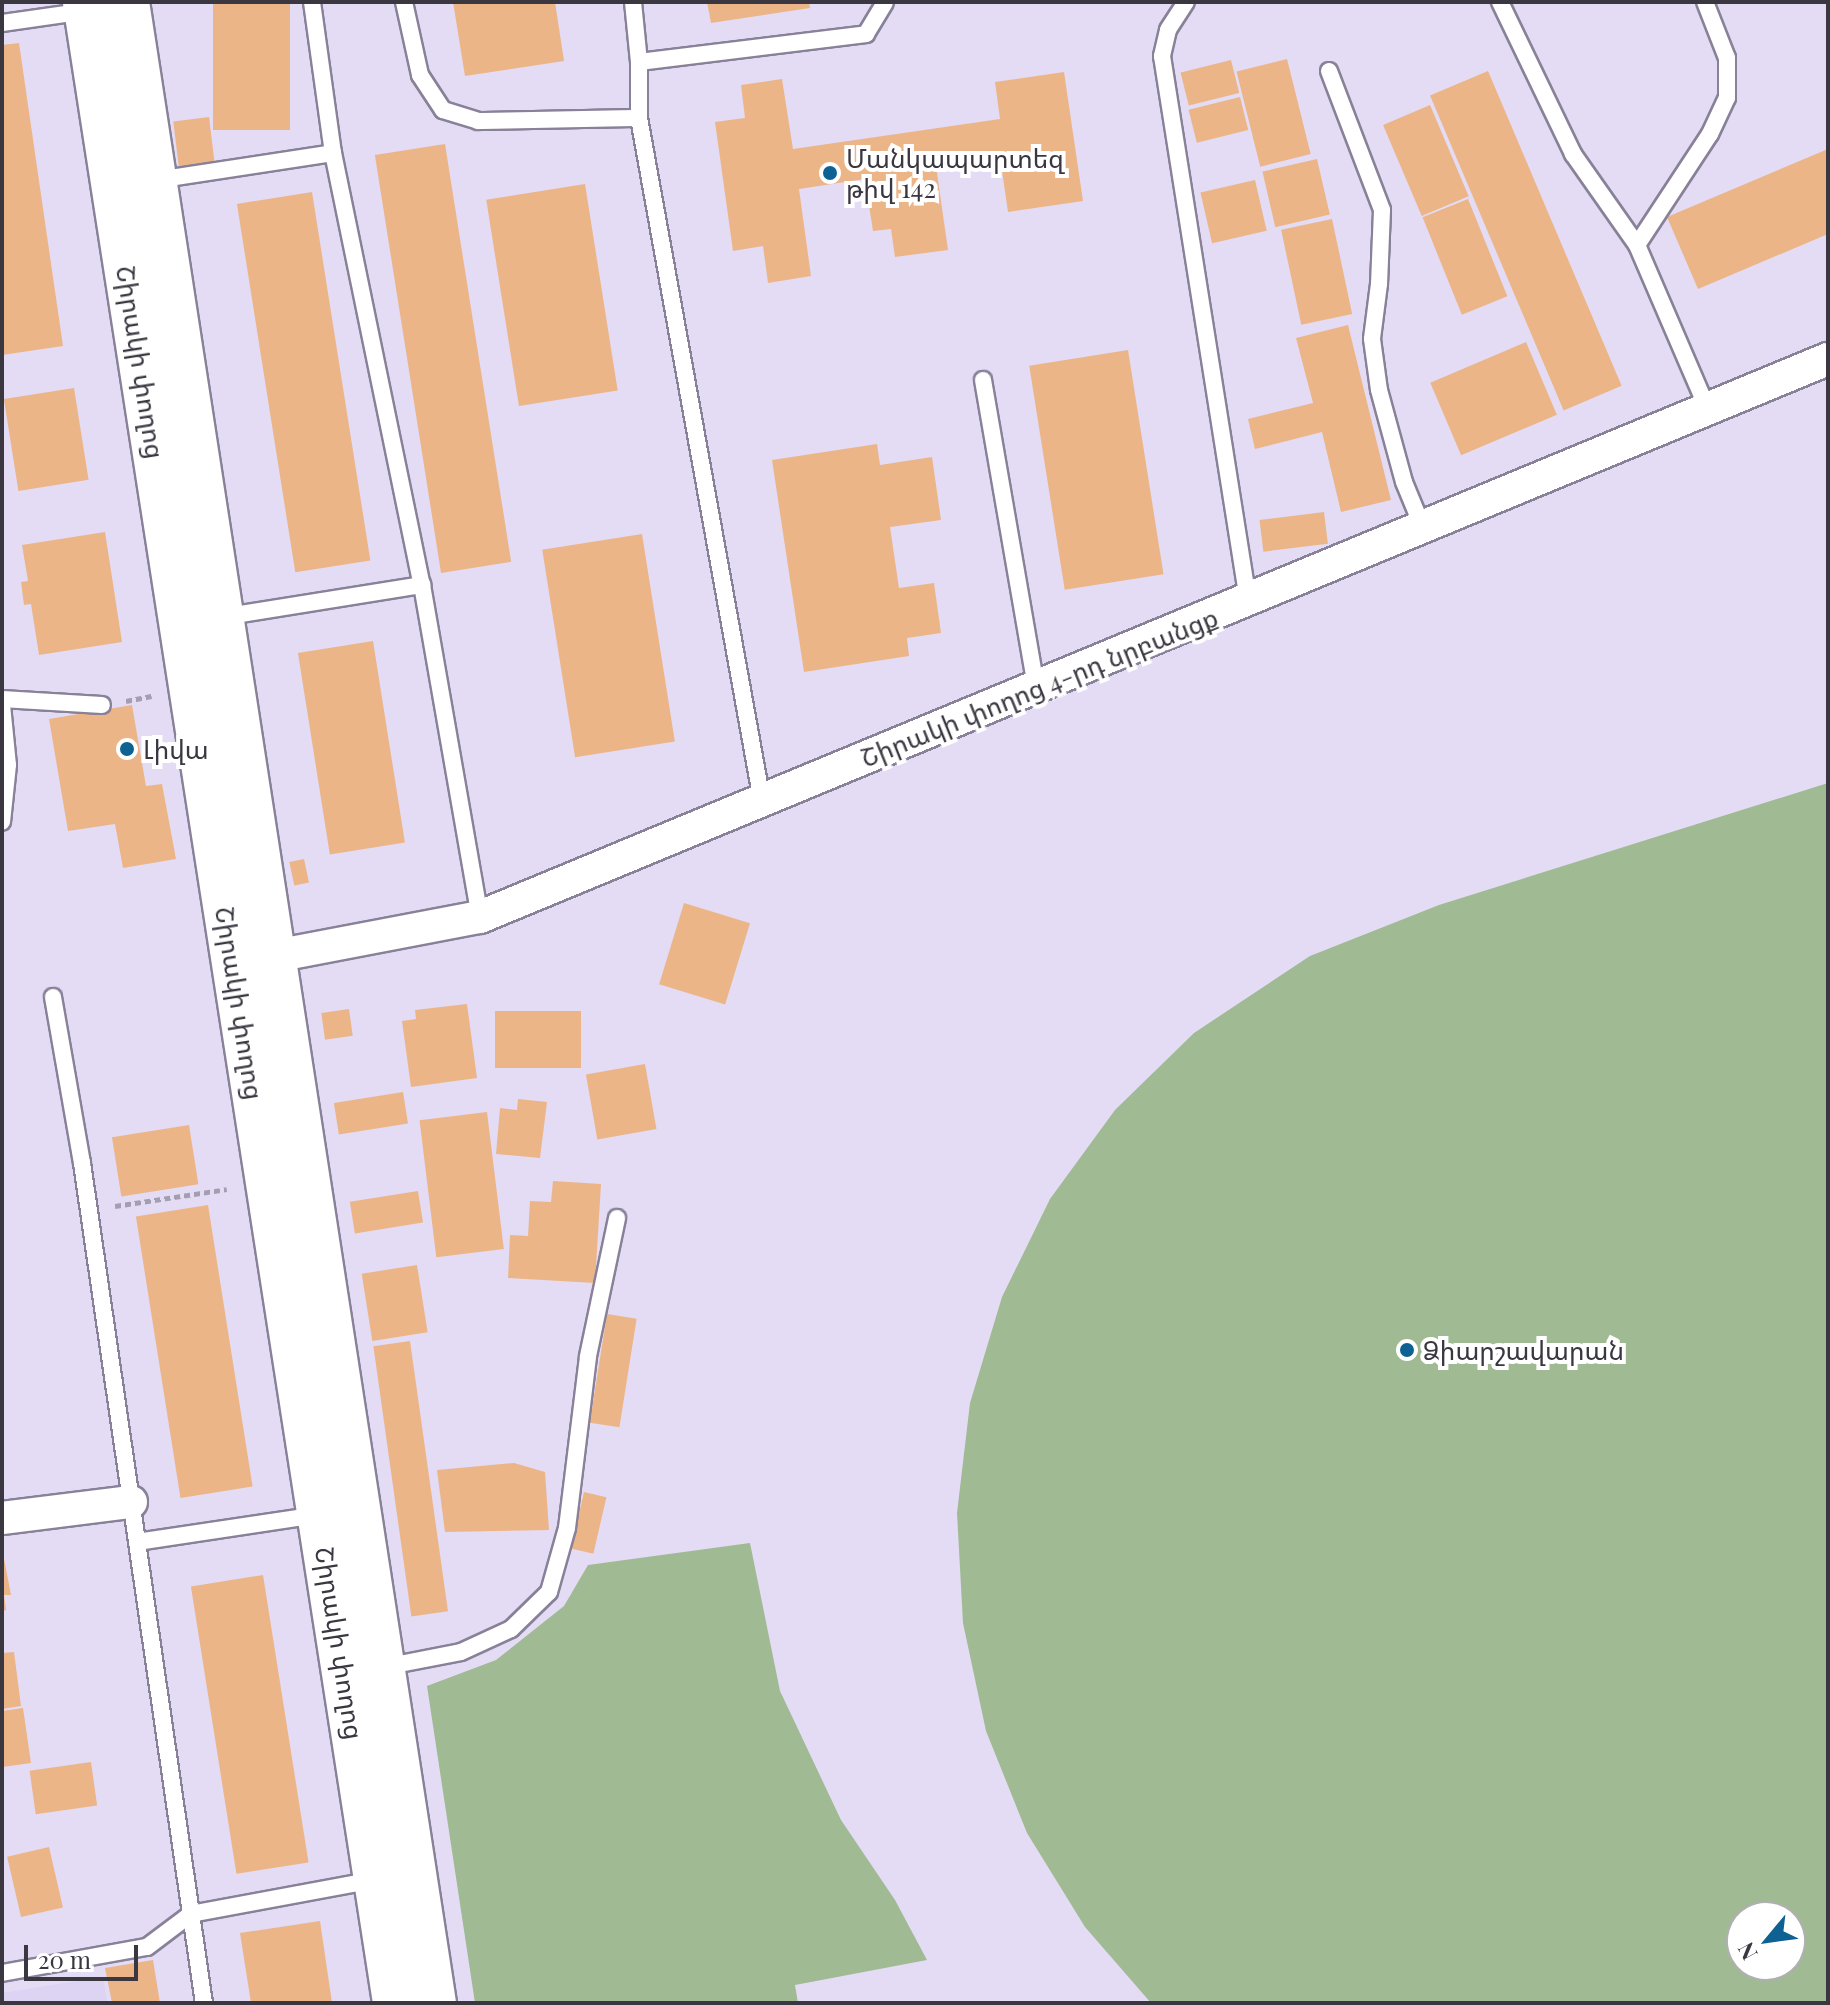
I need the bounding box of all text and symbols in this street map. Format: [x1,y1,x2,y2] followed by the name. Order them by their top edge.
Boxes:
[846,142,1064,204] place label: Մանկապարտեզ թիվ 142
[821,164,839,182] marker: Մանկապարտեզ թիվ 142
[110,263,172,461] street label: Շիրակի փողոց
[855,601,1223,773] street label: Շիրակի փողոց 4-րդ նրբանցք
[143,733,209,765] place label: Լիվա
[118,740,136,758] marker: Լիվա
[209,904,271,1102] street label: Շիրակի փողոց
[1423,1334,1624,1366] place label: Ձիարշավարան
[1398,1341,1416,1359] marker: Ձիարշավարան
[309,1544,371,1742] street label: Շիրակի փողոց
[1726,1901,1806,1981] north arrow
[28,1929,142,1979] scale bar
[1730,1937,1764,1966] text: N
[38,1943,91,1975] text: 20 m

